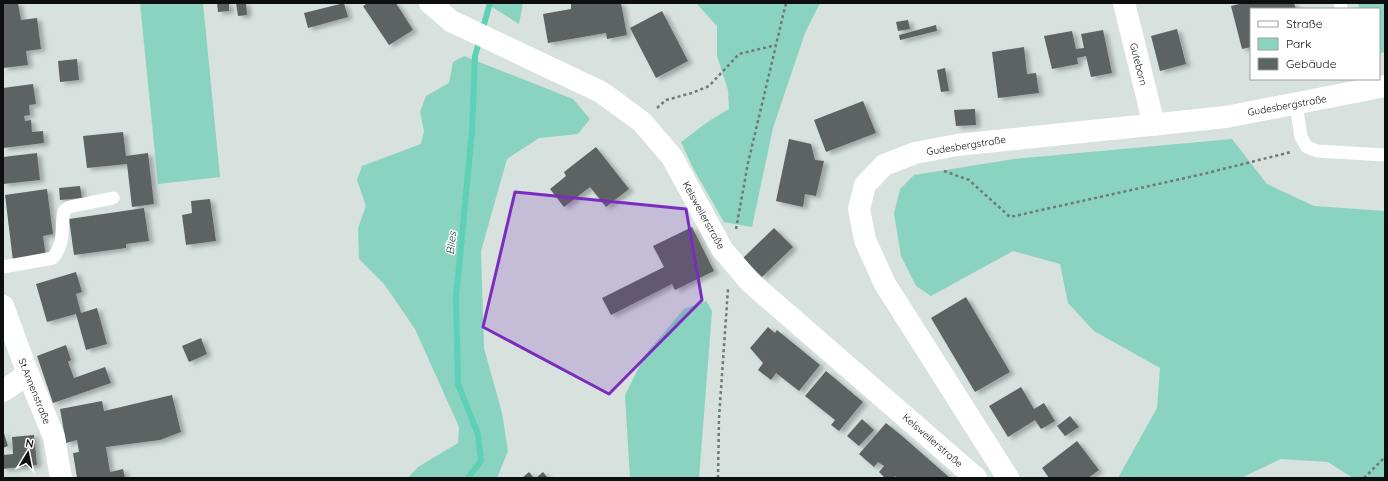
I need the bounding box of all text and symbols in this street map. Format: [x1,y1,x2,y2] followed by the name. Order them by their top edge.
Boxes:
[1250,8,1380,80] legend
[1286,16,1323,31] text: Straße
[1286,36,1311,51] text: Park
[1127,42,1150,87] street label: Guteborn
[1286,56,1337,71] text: Gebäude
[1246,92,1328,119] street label: Gudesbergstraße
[925,133,1007,158] street label: Gudesbergstraße
[680,179,728,252] street label: Kelsweilerstraße
[443,230,459,255] water label: Blies
[15,356,54,426] street label: St.Annenstraße
[900,411,966,470] street label: Kelsweilerstraße
[8,433,48,473] north arrow
[25,436,35,451] text: N

